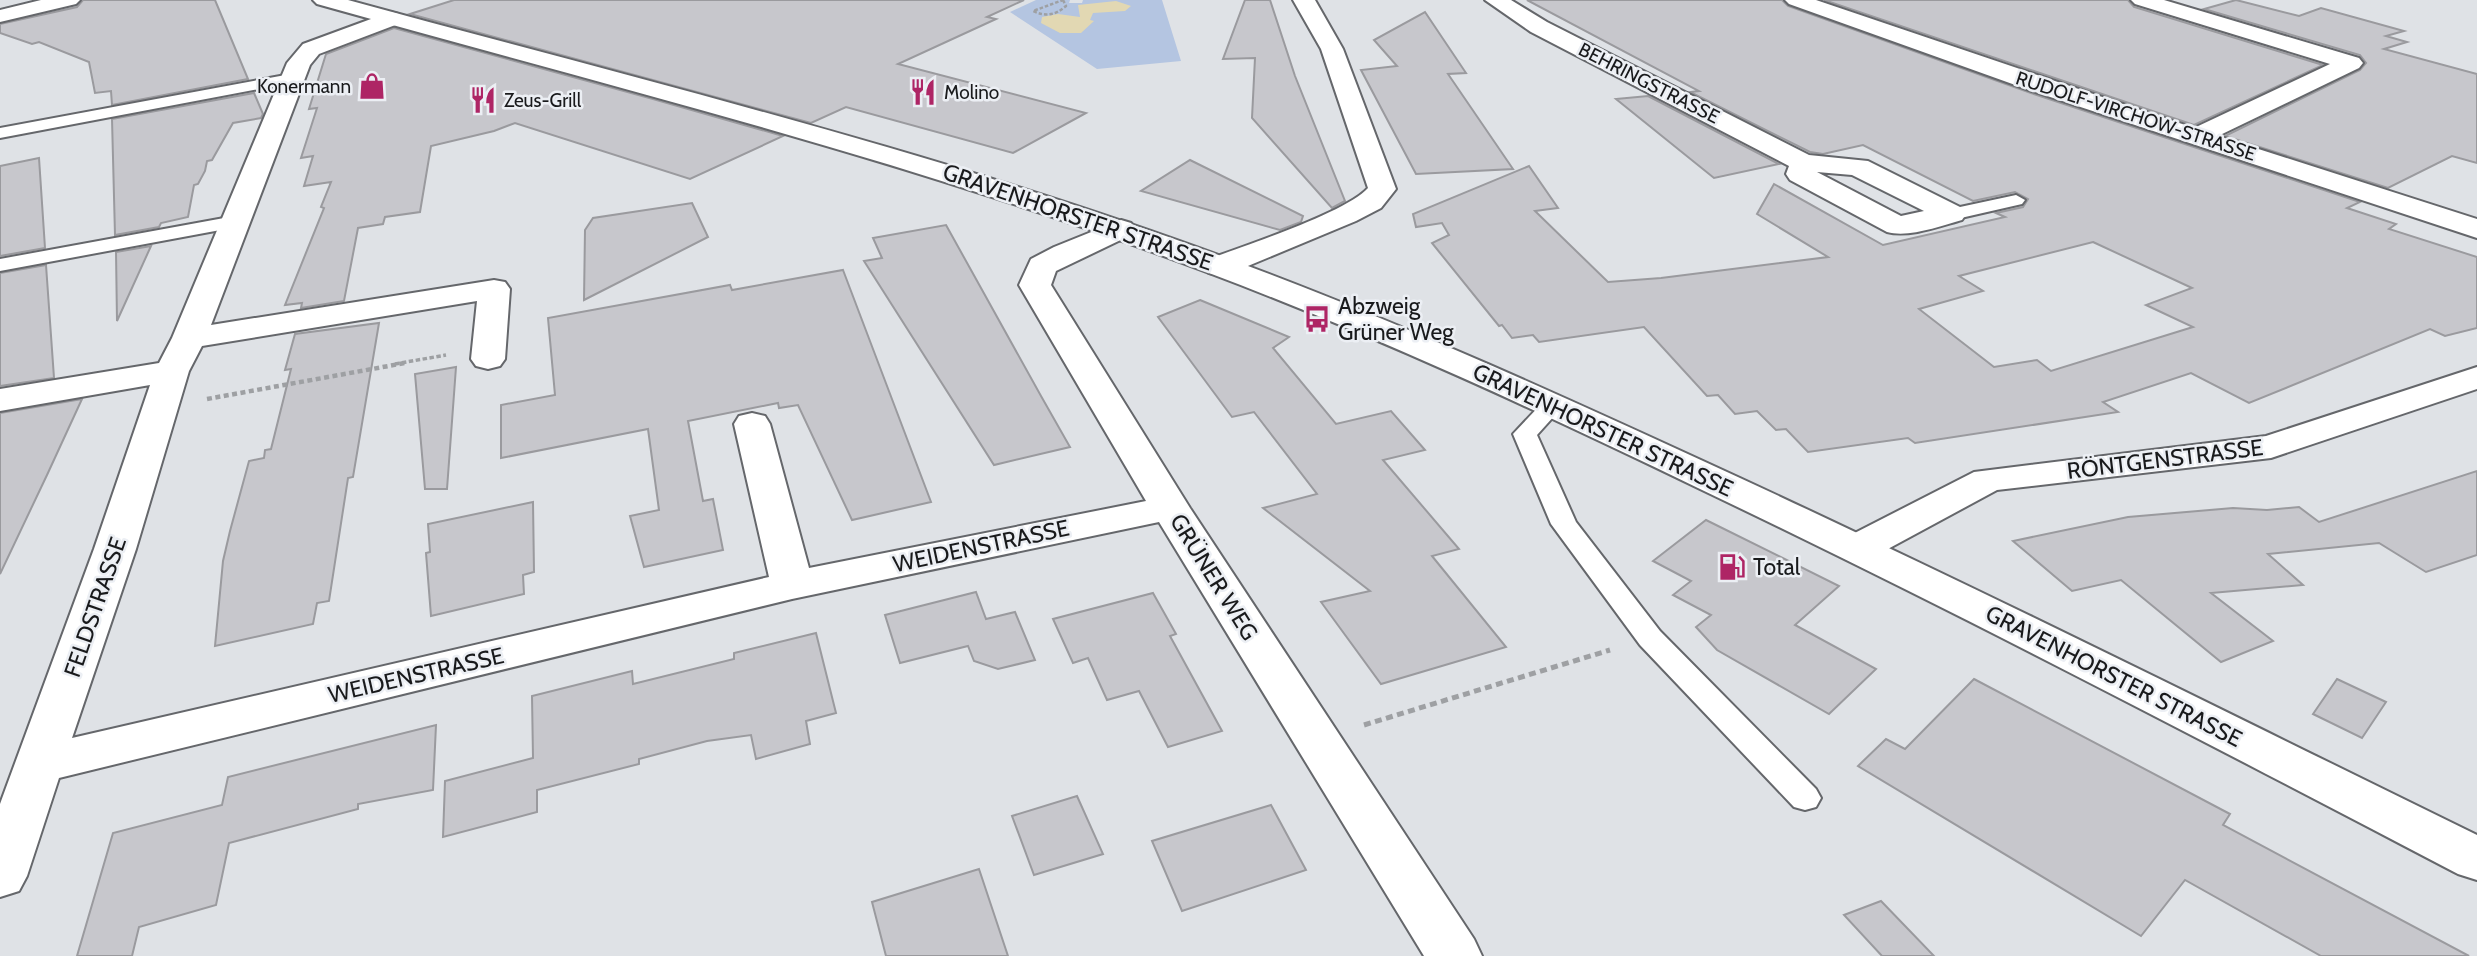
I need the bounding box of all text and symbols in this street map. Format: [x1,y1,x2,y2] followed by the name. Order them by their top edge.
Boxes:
[1575,38,1723,128] street label: BEHRINGSTRASSE
[2013,66,2259,166] street label: RUDOLF-VIRCHOW-STRASSE
[357,71,387,101] shop icon: Konermann
[257,75,351,98] place label: Konermann
[908,77,938,107] restaurant icon: Molino
[944,81,999,104] place label: Molino
[468,85,498,115] restaurant icon: Zeus-Grill
[504,89,582,112] place label: Zeus-Grill
[939,158,1217,276] street label: GRAVENHORSTER STRASSE
[1338,292,1454,346] place label: Abzweig Grüner Weg
[1302,304,1332,334] bus stop icon: Abzweig Grüner Weg
[1468,357,1738,503] street label: GRAVENHORSTER STRASSE
[2065,433,2265,485] street label: RÖNTGENSTRASSE
[1164,509,1264,645] street label: GRÜNER WEG
[890,514,1072,578] street label: WEIDENSTRASSE
[58,533,132,681] street label: FELDSTRASSE
[1717,552,1747,582] fuel station icon: Total
[1753,553,1801,581] place label: Total
[1981,599,2247,753] street label: GRAVENHORSTER STRASSE
[325,641,507,709] street label: WEIDENSTRASSE

